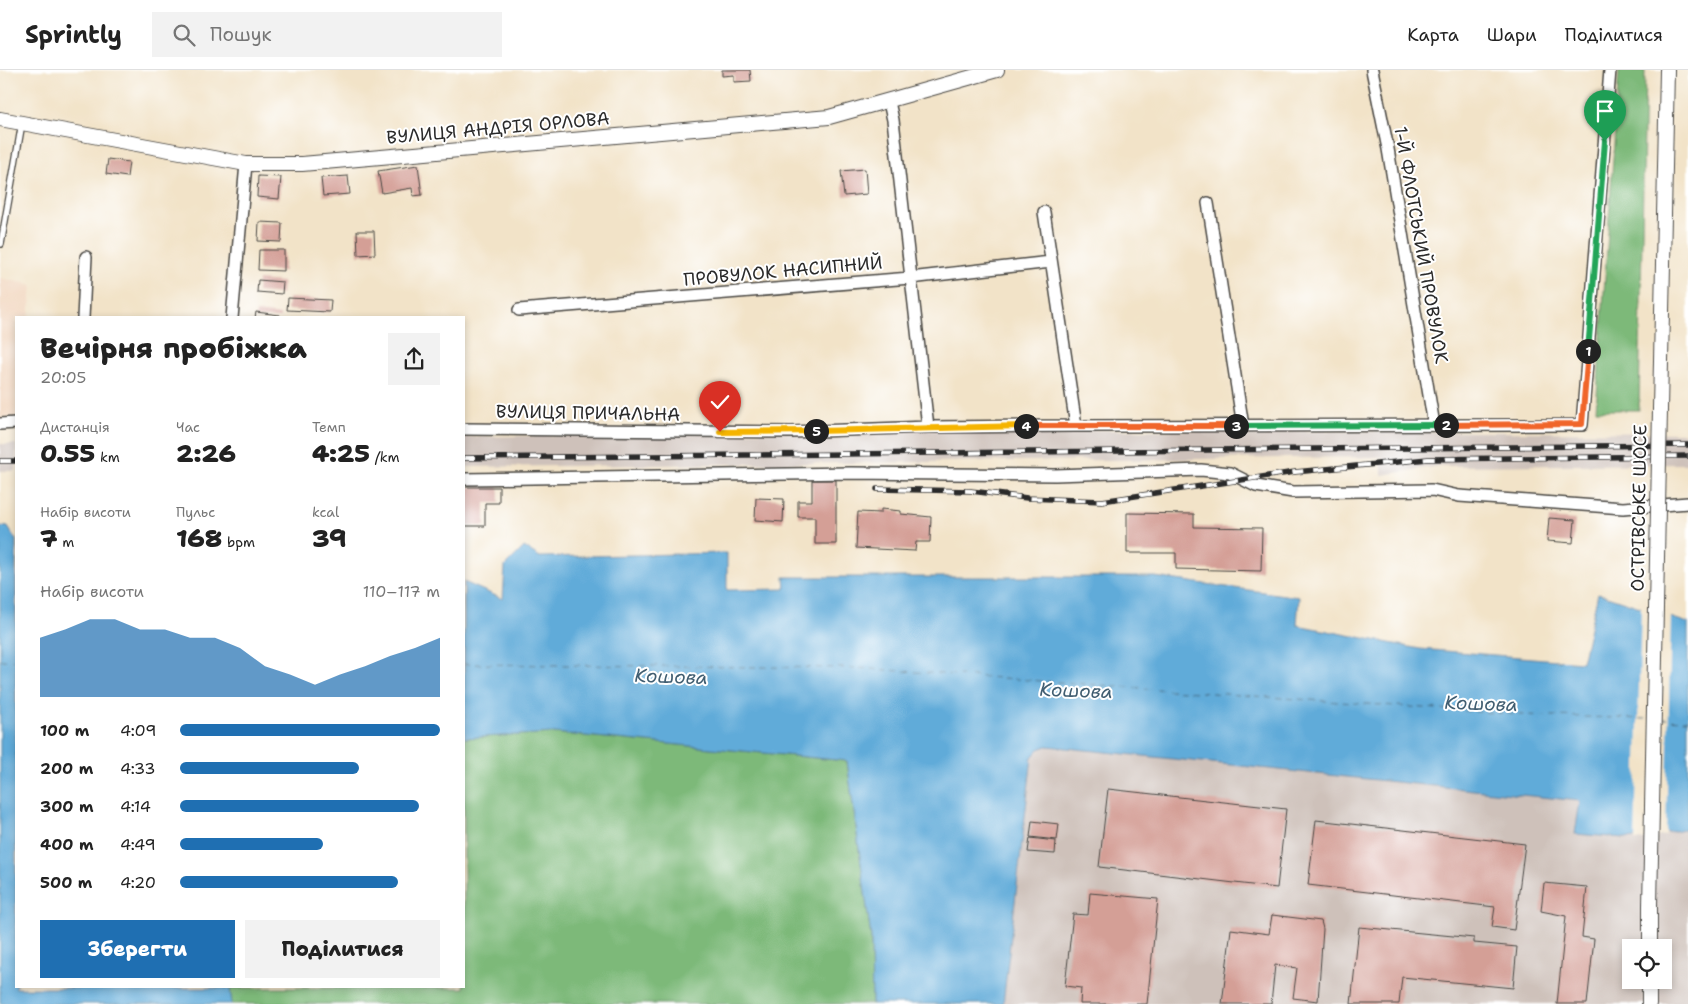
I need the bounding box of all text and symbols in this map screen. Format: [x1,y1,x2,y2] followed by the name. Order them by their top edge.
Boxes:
[152,12,502,57] search box
[25,19,122,51] text: Sprintly
[170,21,198,49] icon: search
[210,22,272,47] text: Пошук
[1407,23,1459,47] text: Карта
[1487,23,1537,47] text: Шари
[1565,23,1663,47] text: Поділитися
[1584,90,1626,141] pin
[1591,97,1619,125] icon: arrive
[385,106,611,150] street label: ВУЛИЦЯ АНДРІЯ ОРЛОВА
[1388,124,1454,366] street label: 1-Й ФЛОТСЬКИЙ ПРОВУЛОК
[682,250,884,292] street label: ПРОВУЛОК НАСИПНИЙ
[40,329,307,367] text: Вечірня пробіжка
[388,333,440,385] button: share
[1576,338,1600,364] pin: 1
[1585,342,1592,360] text: 1
[40,367,86,388] text: 20:05
[699,381,741,432] pin
[706,388,734,416] icon: check
[496,399,680,427] street label: ВУЛИЦЯ ПРИЧАЛЬНА
[1434,412,1458,438] pin: 2
[1014,414,1038,438] pin: 4
[1224,414,1248,438] pin: 3
[1442,416,1451,434] text: 2
[1022,417,1031,435] text: 4
[1232,417,1241,435] text: 3
[40,418,110,436] text: Дистанція
[176,418,200,436] text: Час
[312,418,346,436] text: Темп
[804,418,828,444] pin: 5
[812,422,821,440] text: 5
[1626,424,1652,592] street label: ОСТРІВСЬКЕ ШОСЕ
[40,436,95,470] text: 0.55
[176,436,236,470] text: 2:26
[312,436,370,470] text: 4:25
[95,448,120,466] text: km
[370,448,400,466] text: /km
[40,503,131,521] text: Набір висоти
[176,503,215,521] text: Пульс
[312,503,339,521] text: kcal
[40,521,58,555] text: 7
[176,521,222,555] text: 168
[312,521,347,555] text: 39
[58,533,74,551] text: m
[222,533,255,551] text: bpm
[40,581,144,602] text: Набір висоти
[363,581,440,602] text: 110–117 m
[634,663,708,690] water label: Кошова
[1039,677,1113,704] water label: Кошова
[1444,690,1518,717] water label: Кошова
[40,720,89,741] text: 100 m
[120,720,156,741] text: 4:09
[40,758,93,779] text: 200 m
[120,758,156,779] text: 4:33
[40,796,94,817] text: 300 m
[120,796,151,817] text: 4:14
[40,834,94,855] text: 400 m
[120,834,156,855] text: 4:49
[40,872,92,893] text: 500 m
[120,872,156,893] text: 4:20
[40,920,235,978] button: Зберегти
[245,920,440,978] button: Поділитися
[1622,939,1672,989] map controls
[1622,939,1672,989] button: locate

